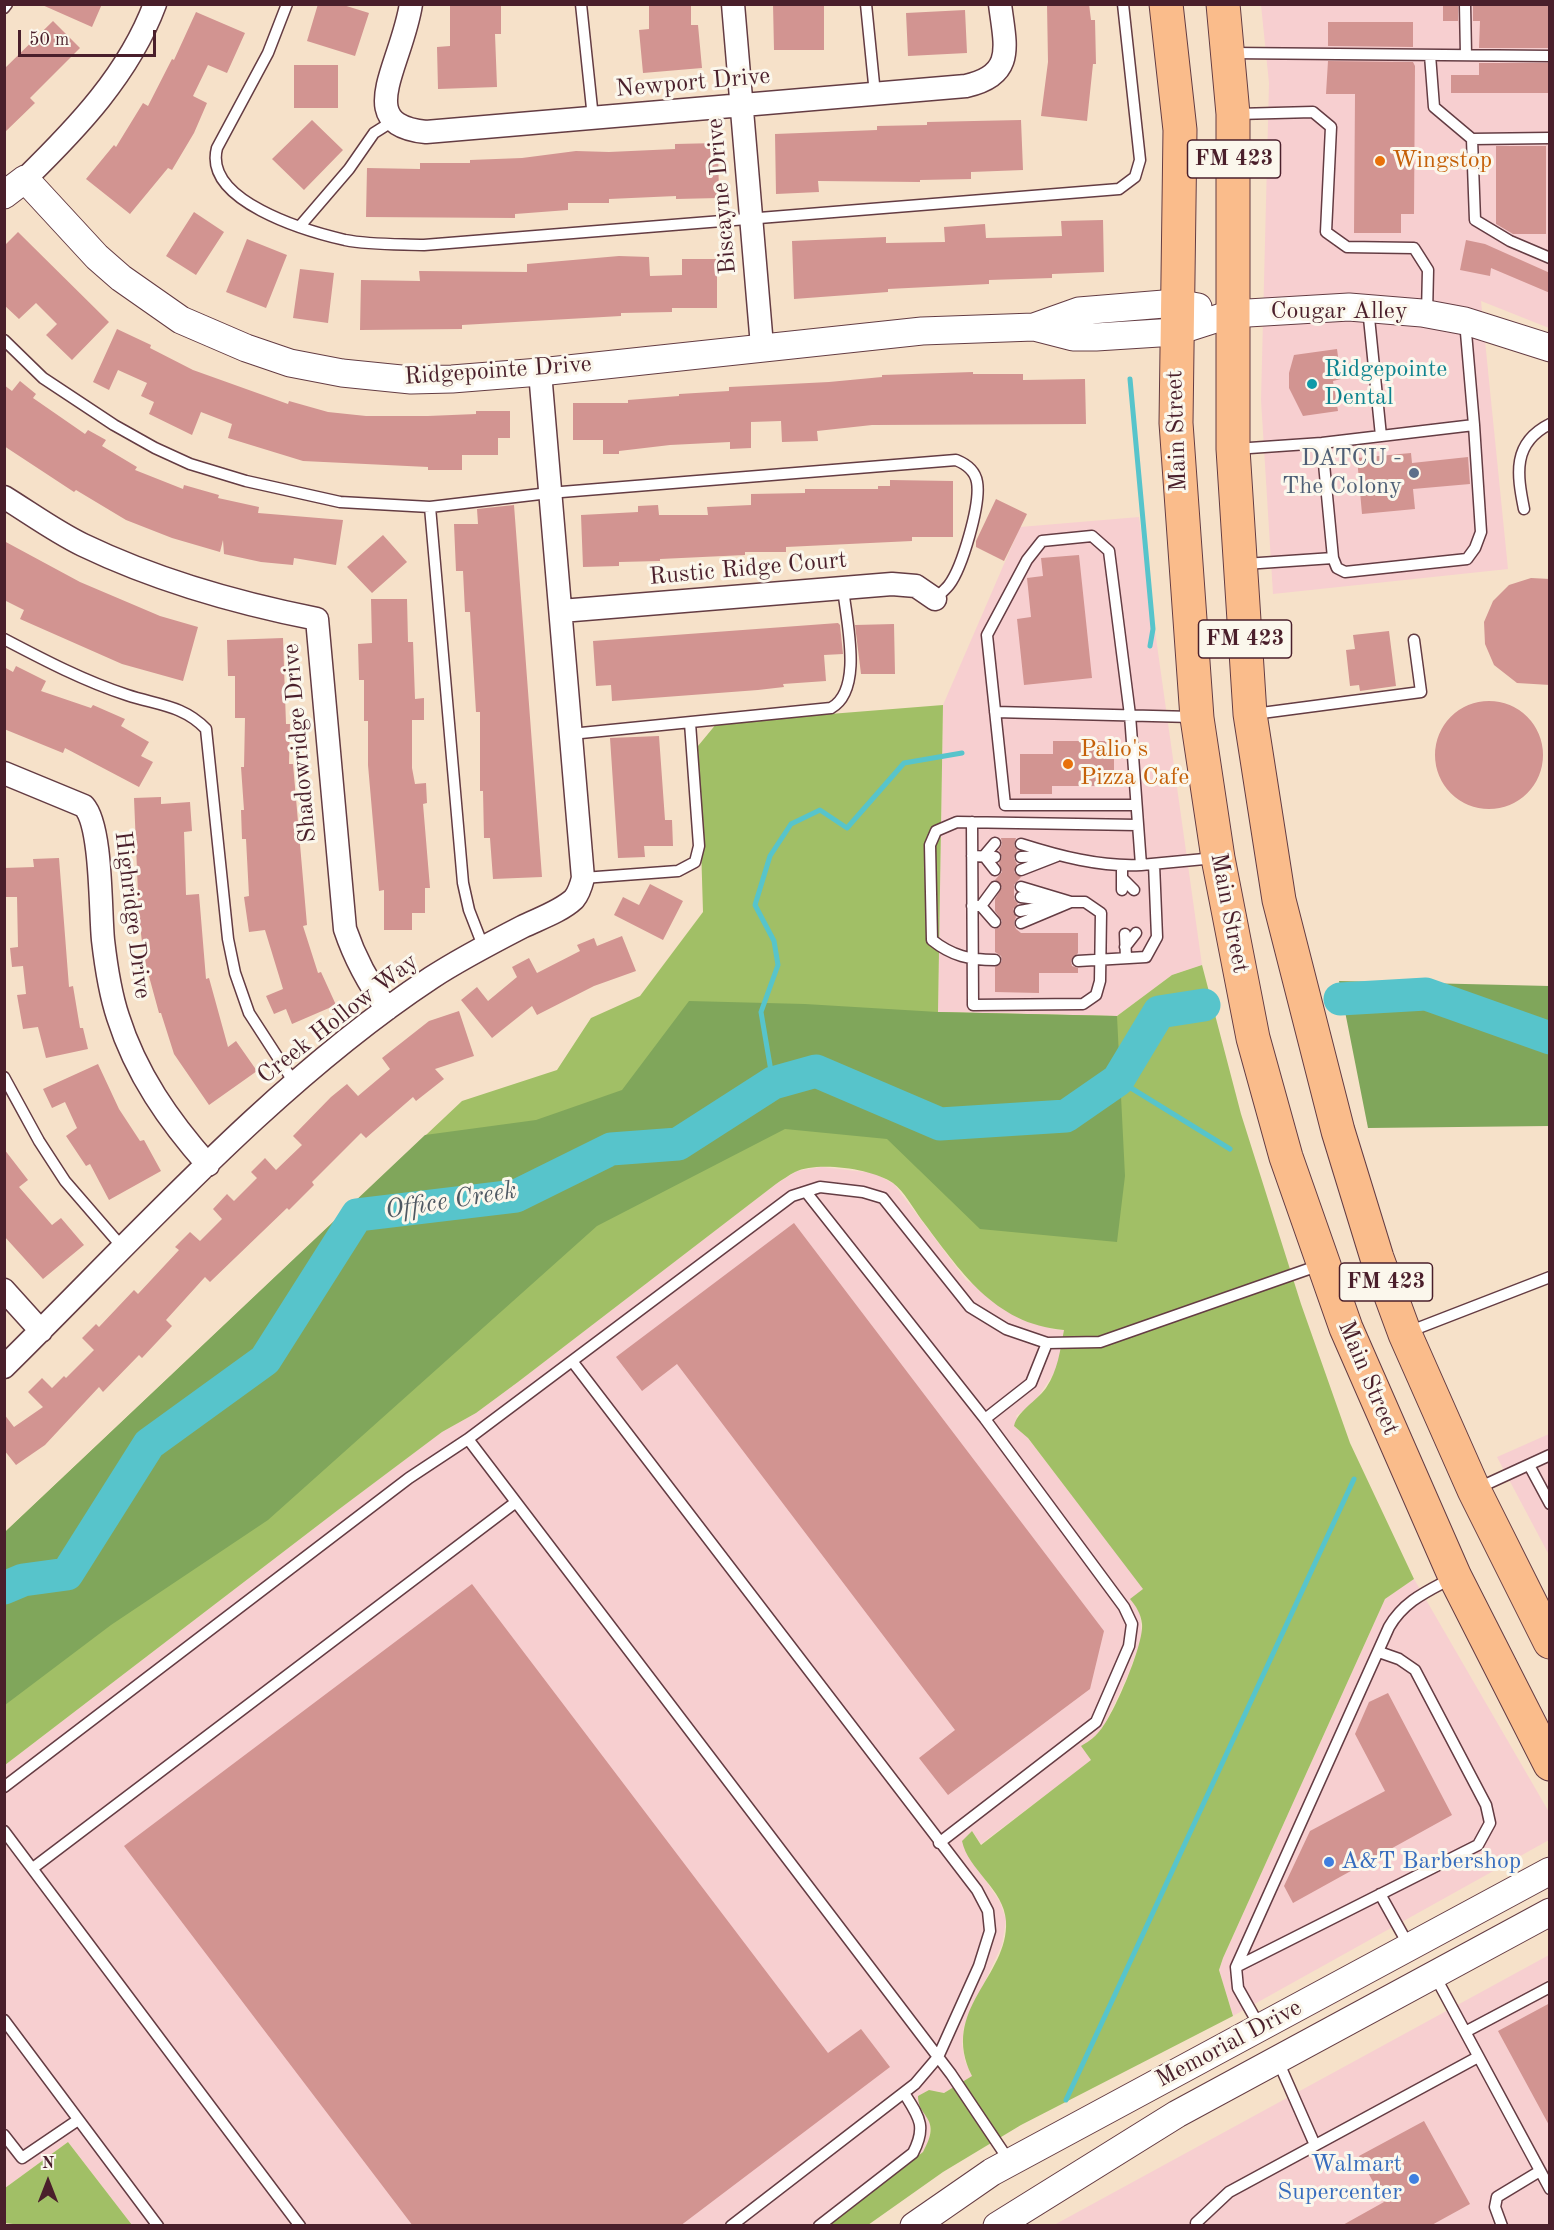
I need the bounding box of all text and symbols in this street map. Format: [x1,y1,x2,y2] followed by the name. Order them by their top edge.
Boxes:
[21,18,159,56] scale bar
[29,31,69,49] text: 50 m
[614,62,772,104] street label: Newport Drive
[701,117,743,275] street label: Biscayne Drive
[1188,140,1280,178] road number: FM 423
[1392,147,1492,175] place label: Wingstop
[1373,154,1387,168] marker: Wingstop
[1270,298,1408,326] street label: Cougar Alley
[403,350,593,392] street label: Ridgepointe Drive
[1324,356,1447,412] place label: Ridgepointe Dental
[1160,370,1194,492] street label: Main Street
[1305,377,1319,391] marker: Ridgepointe Dental
[1282,445,1402,501] place label: DATCU - The Colony
[1407,466,1421,480] marker: DATCU - The Colony
[648,546,848,592] street label: Rustic Ridge Court
[1198,620,1292,658] road number: FM 423
[277,642,323,844] street label: Shadowridge Drive
[1080,736,1189,792] place label: Palio's Pizza Cafe
[1061,757,1075,771] marker: Palio's Pizza Cafe
[107,830,157,1000] street label: Highridge Drive
[1203,851,1255,975] street label: Main Street
[252,947,424,1091] street label: Creek Hollow Way
[383,1175,519,1227] water label: Office Creek
[1340,1263,1432,1301] road number: FM 423
[1331,1316,1405,1440] street label: Main Street
[1341,1848,1521,1876] place label: A&T Barbershop
[1322,1855,1336,1869] marker: A&T Barbershop
[1151,1993,1307,2095] street label: Memorial Drive
[1277,2151,1402,2207] place label: Walmart Supercenter
[18,2152,78,2212] north arrow
[42,2156,54,2172] text: N
[1407,2172,1421,2186] marker: Walmart Supercenter

